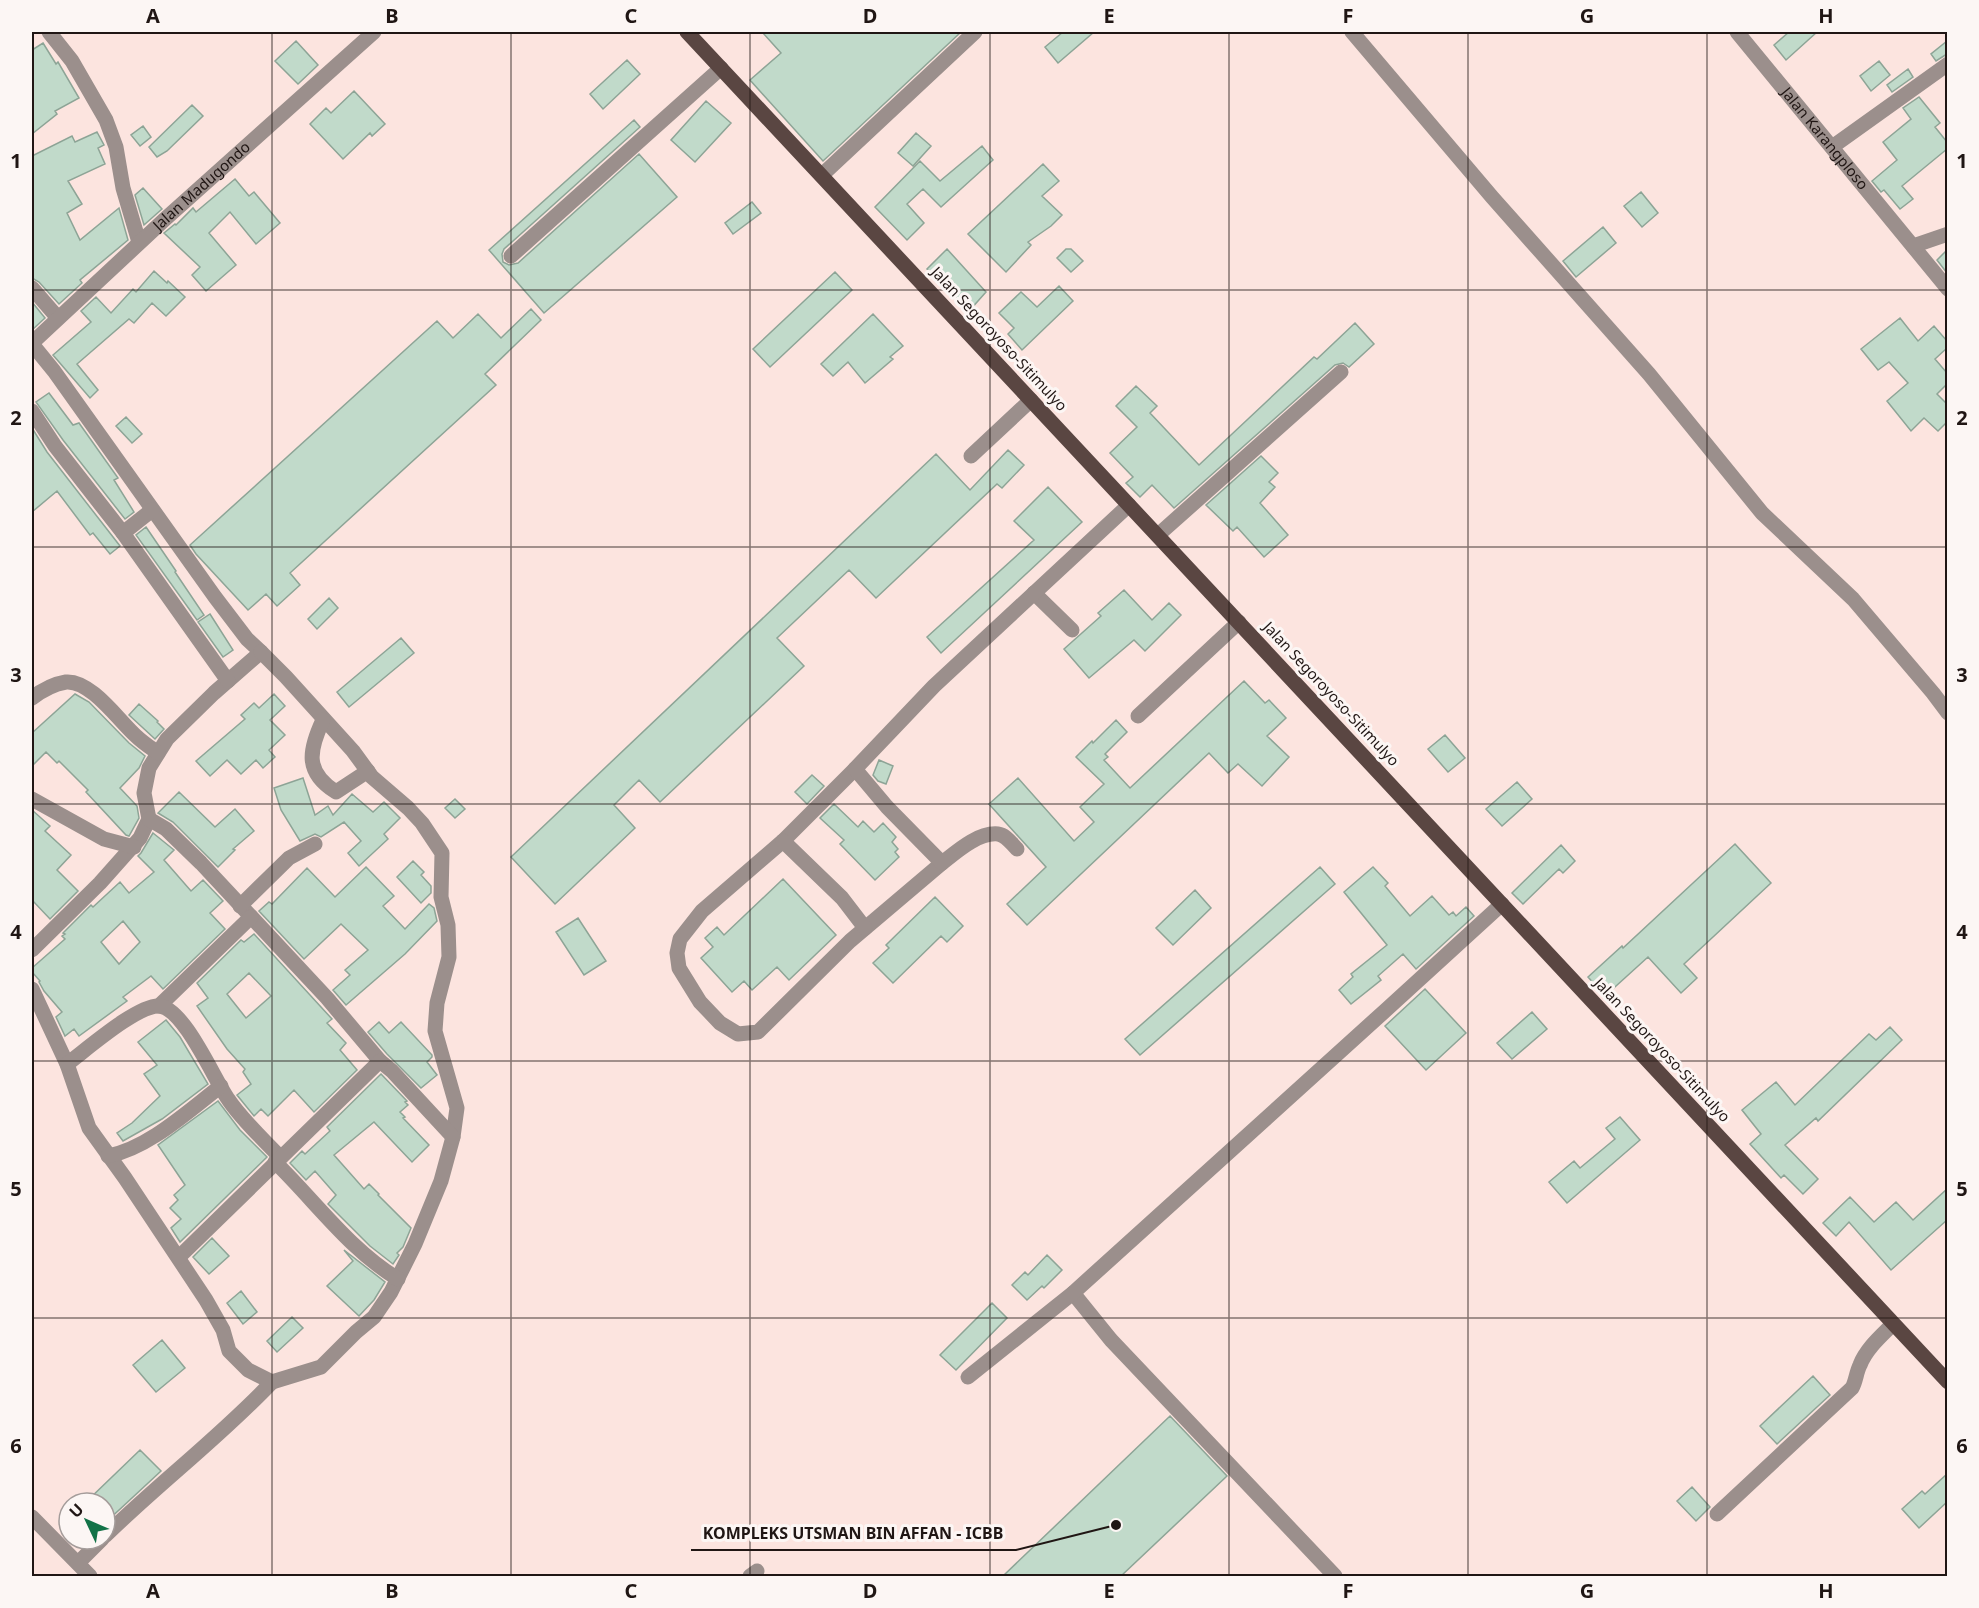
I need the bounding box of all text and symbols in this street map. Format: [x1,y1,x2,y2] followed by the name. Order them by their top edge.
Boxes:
[146,2,160,29] text: A
[385,2,399,29] text: B
[625,2,638,29] text: C
[863,2,877,29] text: D
[1103,2,1115,29] text: E
[1343,2,1353,29] text: F
[1580,2,1594,29] text: G
[1818,2,1834,29] text: H
[1776,81,1873,193] street label: Jalan Karangploso
[147,137,254,236] street label: Jalan Madugondo
[10,147,22,174] text: 1
[1956,147,1968,174] text: 1
[926,260,1072,415] street label: Jalan Segoroyoso-Sitimulyo
[10,404,22,431] text: 2
[1956,404,1968,431] text: 2
[1258,615,1404,770] street label: Jalan Segoroyoso-Sitimulyo
[10,661,22,688] text: 3
[1956,661,1968,688] text: 3
[10,918,22,945] text: 4
[1956,918,1968,945] text: 4
[1589,971,1735,1126] street label: Jalan Segoroyoso-Sitimulyo
[10,1175,22,1202] text: 5
[1956,1175,1968,1202] text: 5
[10,1432,22,1459] text: 6
[1956,1432,1968,1459] text: 6
[57,1491,117,1551] north arrow
[64,1499,88,1523] text: U
[691,1516,1016,1550] callout: KOMPLEKS UTSMAN BIN AFFAN - ICBB
[703,1522,1003,1544] text: KOMPLEKS UTSMAN BIN AFFAN - ICBB
[146,1577,160,1604] text: A
[385,1577,399,1604] text: B
[625,1577,638,1604] text: C
[863,1577,877,1604] text: D
[1103,1577,1115,1604] text: E
[1343,1577,1353,1604] text: F
[1580,1577,1594,1604] text: G
[1818,1577,1834,1604] text: H

